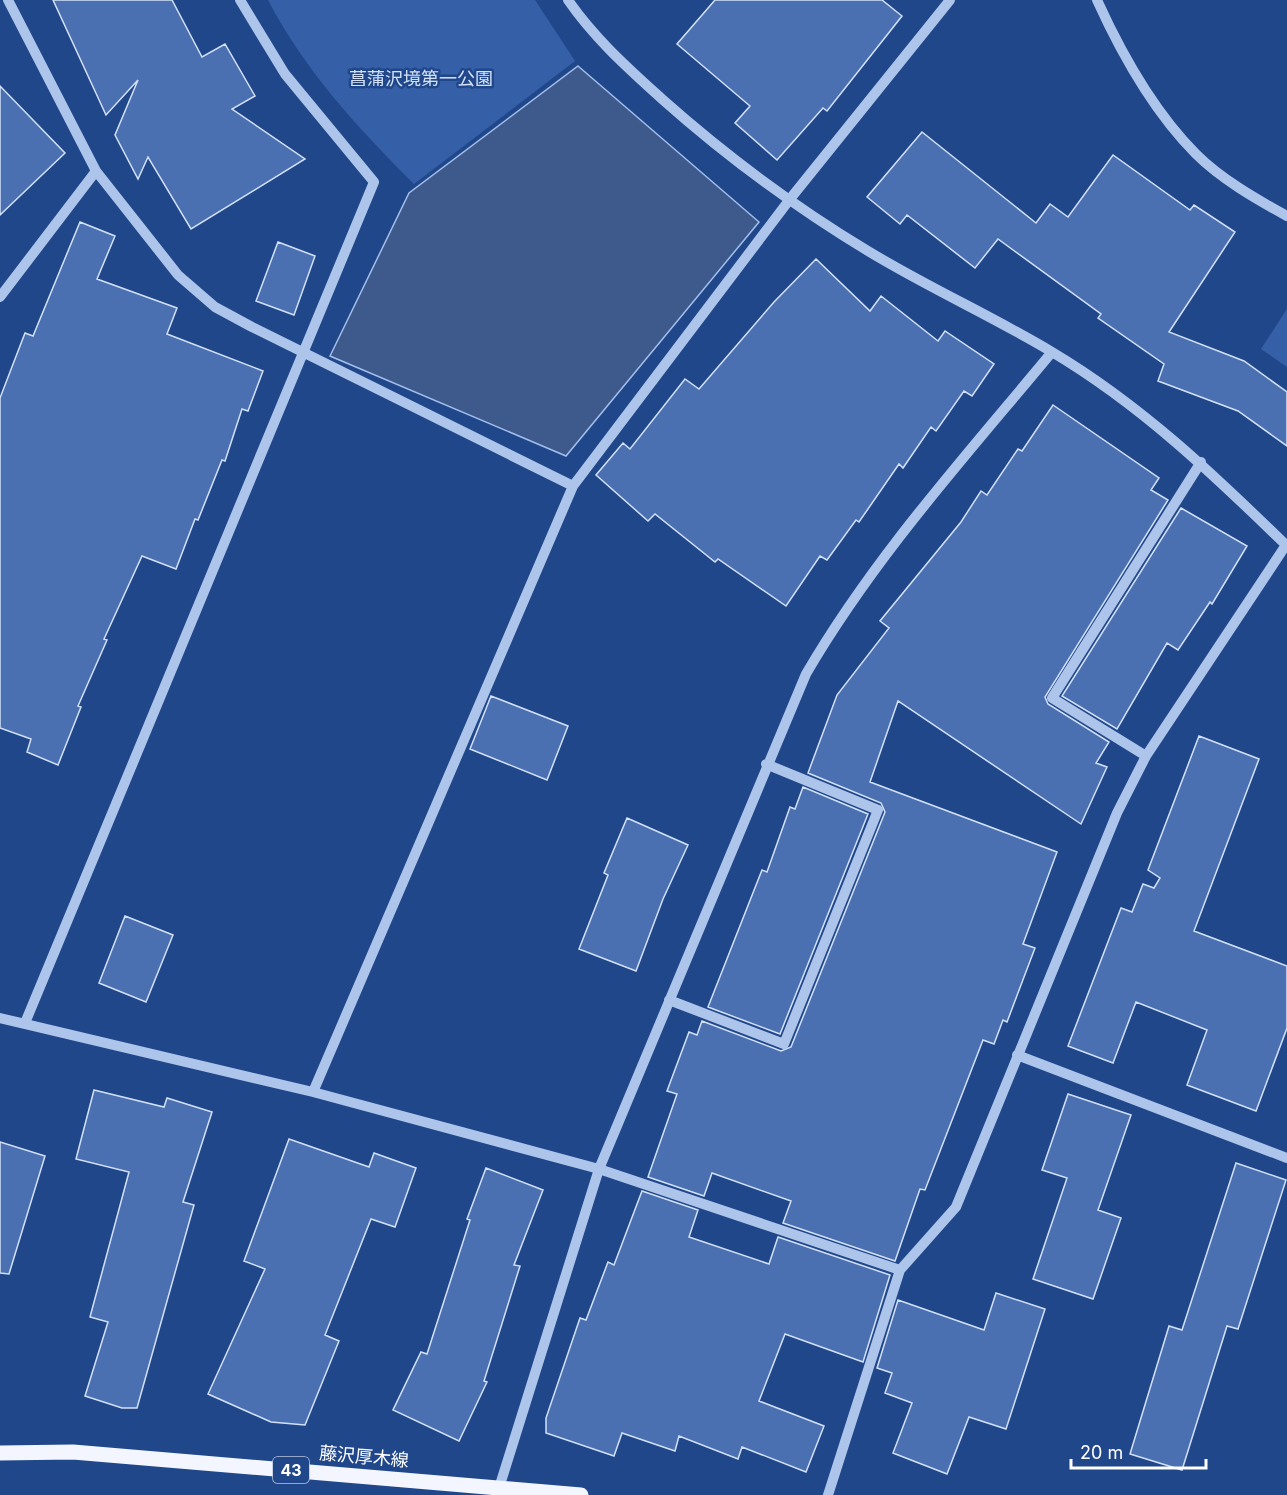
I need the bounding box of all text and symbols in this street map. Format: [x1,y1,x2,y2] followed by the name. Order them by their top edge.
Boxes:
[349,68,493,89] park label: 菖蒲沢境第一公園
[1071,1432,1206,1470] scale bar
[318,1442,410,1471] street label: 藤沢厚木線
[1080,1442,1123,1463] text: 20 m
[273,1457,309,1483] road number: 43

